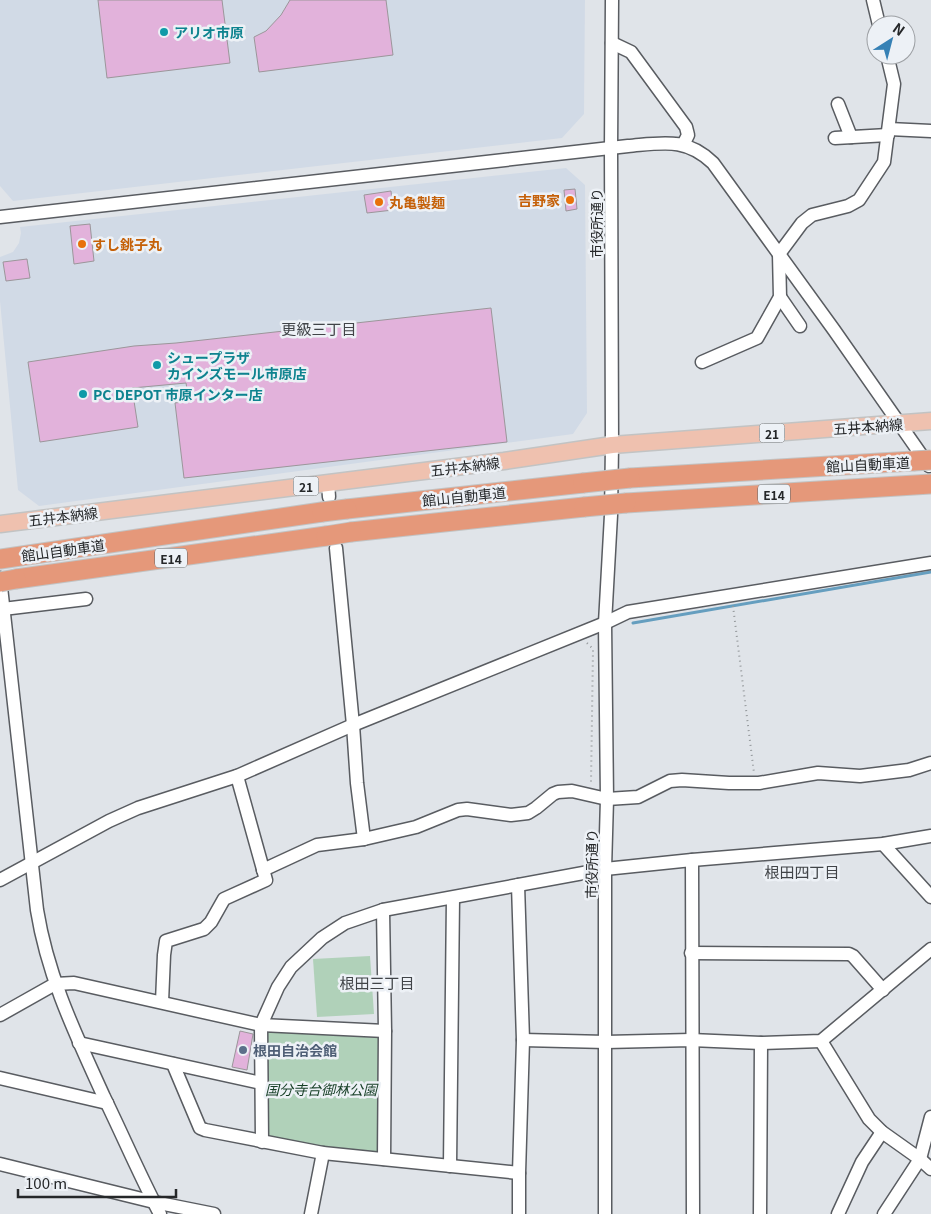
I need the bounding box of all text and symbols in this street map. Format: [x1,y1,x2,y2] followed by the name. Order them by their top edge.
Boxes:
[866,15,916,65] north arrow
[889,17,909,40] text: N
[174,22,244,42] place label: アリオ市原
[158,26,170,38] marker: アリオ市原
[586,188,606,258] street label: 市役所通り
[518,190,560,210] place label: 吉野家
[389,192,445,212] place label: 丸亀製麺
[564,194,576,206] marker: 吉野家
[373,196,385,208] marker: 丸亀製麺
[92,234,162,254] place label: すし銚子丸
[76,238,88,250] marker: すし銚子丸
[281,318,357,339] district label: 更級三丁目
[167,347,307,383] place label: シュープラザ カインズモール市原店
[151,359,163,371] marker: シュープラザ カインズモール市原店
[93,384,263,404] place label: PC DEPOT 市原インター店
[77,388,89,400] marker: PC DEPOT 市原インター店
[832,414,904,438] street label: 五井本納線
[760,423,784,442] road number: 21
[429,452,501,480] street label: 五井本納線
[826,452,910,476] street label: 館山自動車道
[294,476,318,496] road number: 21
[421,482,507,510] street label: 館山自動車道
[758,484,790,504] road number: E14
[27,502,99,530] street label: 五井本納線
[20,534,106,566] street label: 館山自動車道
[155,548,187,568] road number: E14
[580,829,602,899] street label: 市役所通り
[764,861,840,882] district label: 根田四丁目
[339,972,415,993] district label: 根田三丁目
[253,1040,337,1060] place label: 根田自治会館
[237,1044,249,1056] marker: 根田自治会館
[265,1079,379,1099] park label: 国分寺台御林公園
[18,1166,175,1198] scale bar
[25,1172,67,1193] text: 100 m

